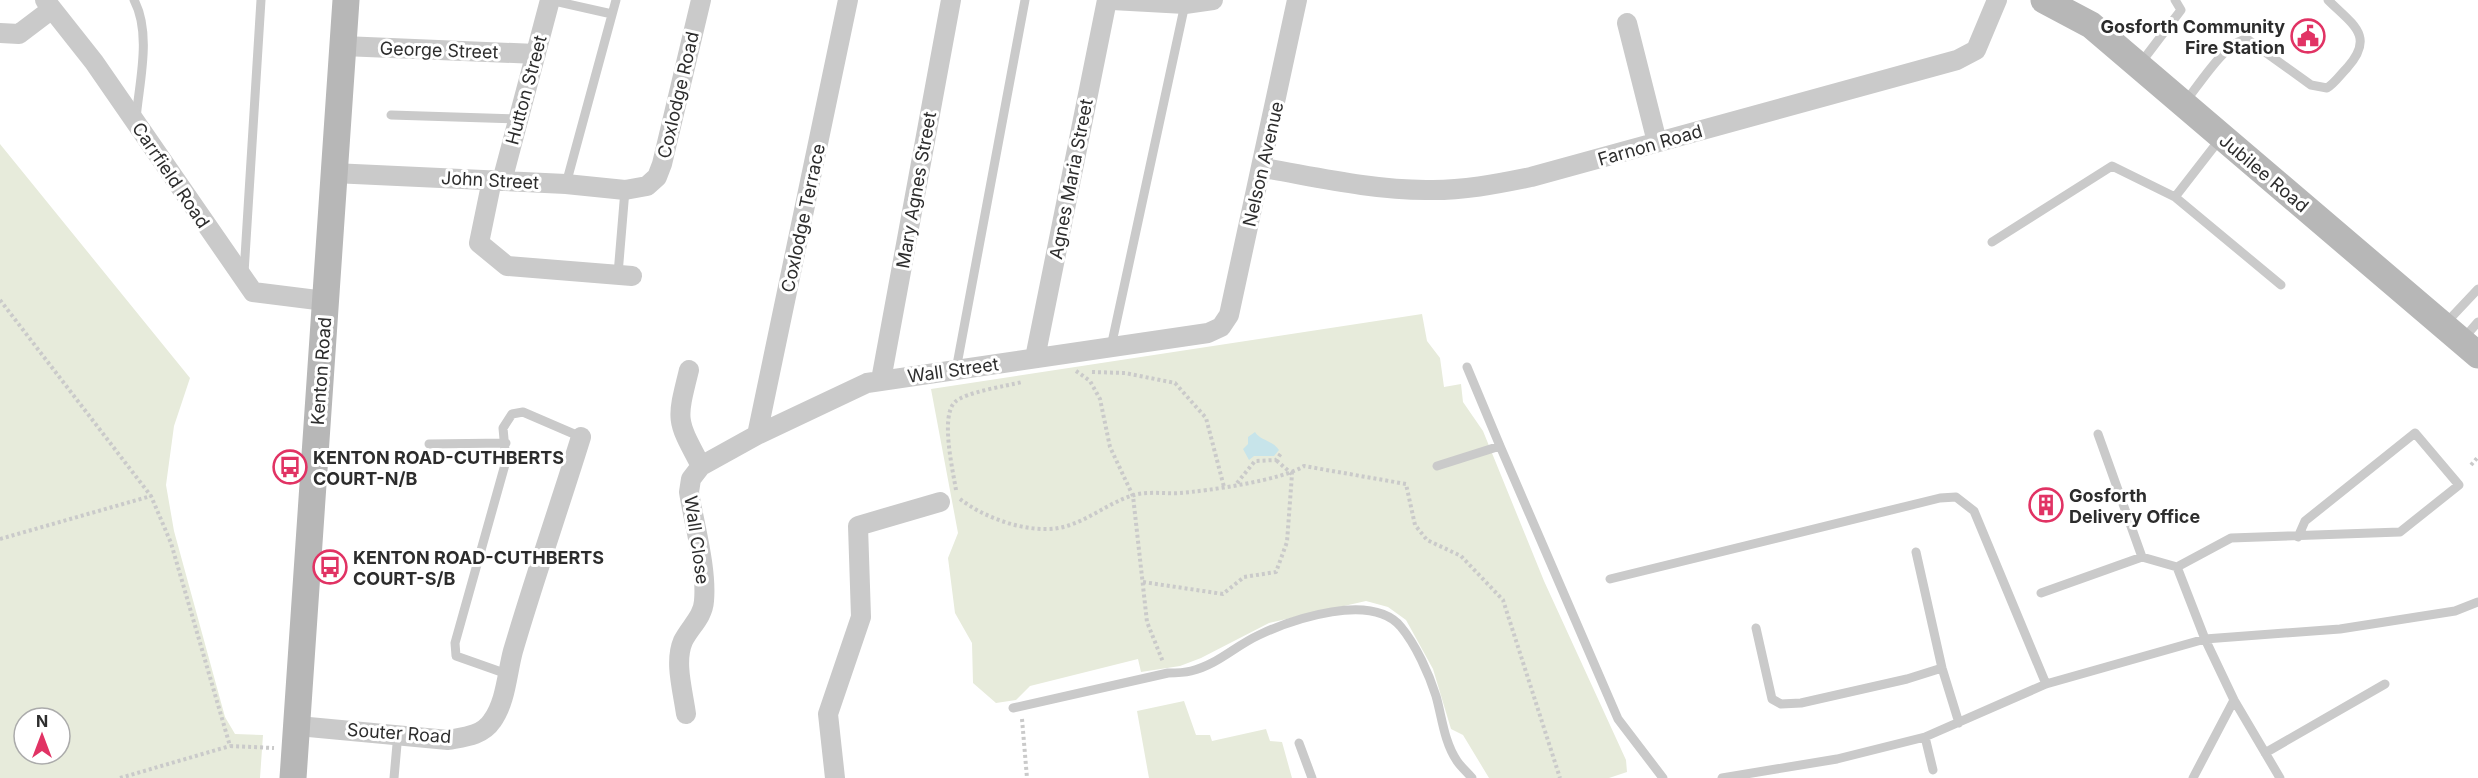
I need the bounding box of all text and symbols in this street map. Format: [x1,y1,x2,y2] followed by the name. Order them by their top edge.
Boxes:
[2100,16,2285,58] place label: Gosforth Community Fire Station
[2290,18,2326,54] public building icon: Gosforth Community Fire Station
[653,30,703,160] street label: Coxlodge Road
[501,33,551,147] street label: Hutton Street
[379,37,499,63] street label: George Street
[1045,97,1097,261] street label: Agnes Maria Street
[1238,99,1288,229] street label: Nelson Avenue
[892,110,940,270] street label: Mary Agnes Street
[128,118,214,232] street label: Carrfield Road
[1595,120,1705,170] street label: Farnon Road
[2215,130,2313,216] street label: Jubilee Road
[777,142,829,294] street label: Coxlodge Terrace
[440,167,540,193] street label: John Street
[307,316,335,426] street label: Kenton Road
[906,353,1000,387] street label: Wall Street
[313,447,564,489] place label: KENTON ROAD-CUTHBERTS COURT-N/B
[272,449,308,485] bus stop icon: KENTON ROAD-CUTHBERTS COURT-N/B
[2069,485,2200,527] place label: Gosforth Delivery Office
[2028,487,2064,523] building icon: Gosforth Delivery Office
[680,494,714,586] street label: Wall Close
[353,547,604,589] place label: KENTON ROAD-CUTHBERTS COURT-S/B
[312,549,348,585] bus stop icon: KENTON ROAD-CUTHBERTS COURT-S/B
[12,706,72,766] north arrow
[36,711,48,731] text: N
[346,719,452,747] street label: Souter Road

